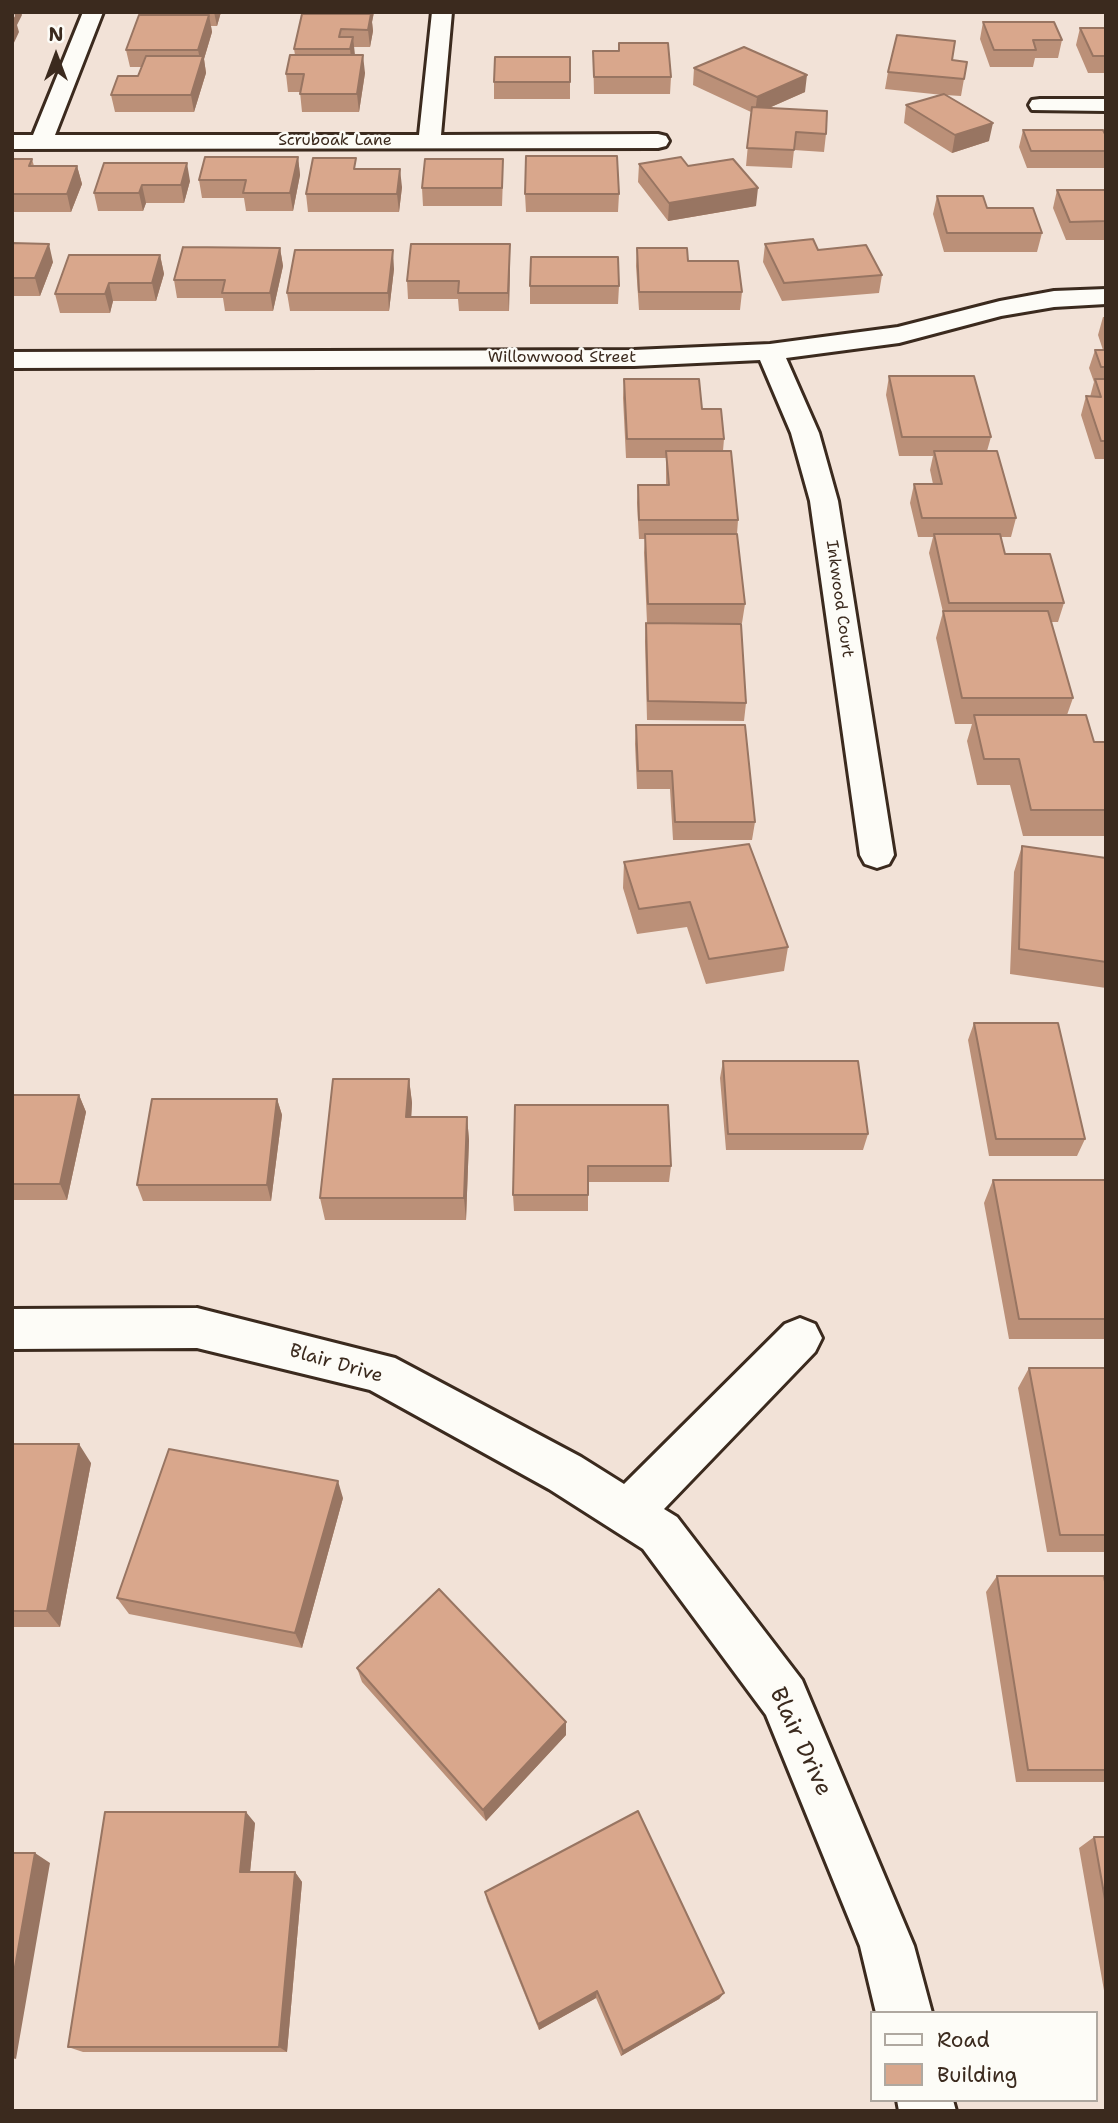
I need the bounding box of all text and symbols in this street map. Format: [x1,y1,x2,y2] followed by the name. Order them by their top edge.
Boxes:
[21,21,91,91] north arrow
[48,22,64,47] text: N
[278,131,392,151] street label: Scruboak Lane
[488,348,636,368] street label: Willowwood Street
[821,539,857,659] street label: Inkwood Court
[287,1340,385,1388] street label: Blair Drive
[763,1683,837,1801] street label: Blair Drive
[870,2011,1097,2102] legend
[937,2026,990,2054] text: Road
[937,2061,1017,2089] text: Building

